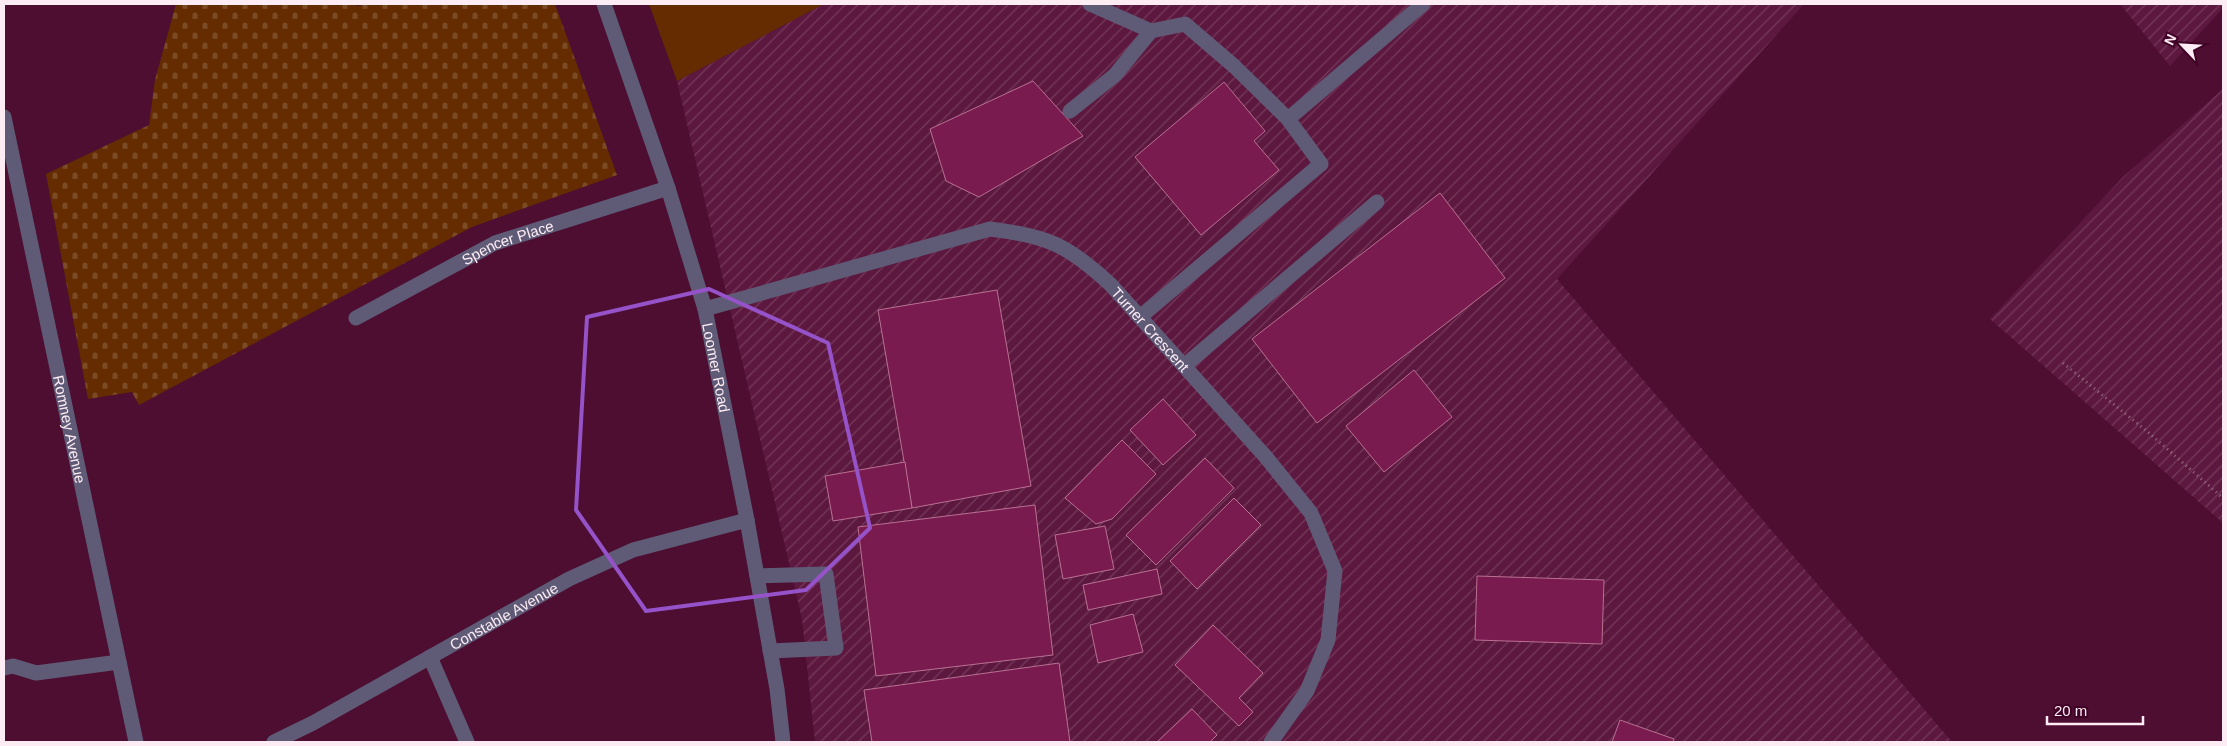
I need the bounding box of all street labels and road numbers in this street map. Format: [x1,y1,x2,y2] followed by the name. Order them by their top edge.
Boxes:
[459,216,556,268] street label: Spencer Place
[1108,283,1194,375] street label: Turner Crescent
[699,321,734,414] street label: Loomer Road
[50,374,90,485] street label: Romney Avenue
[446,579,561,653] street label: Constable Avenue

